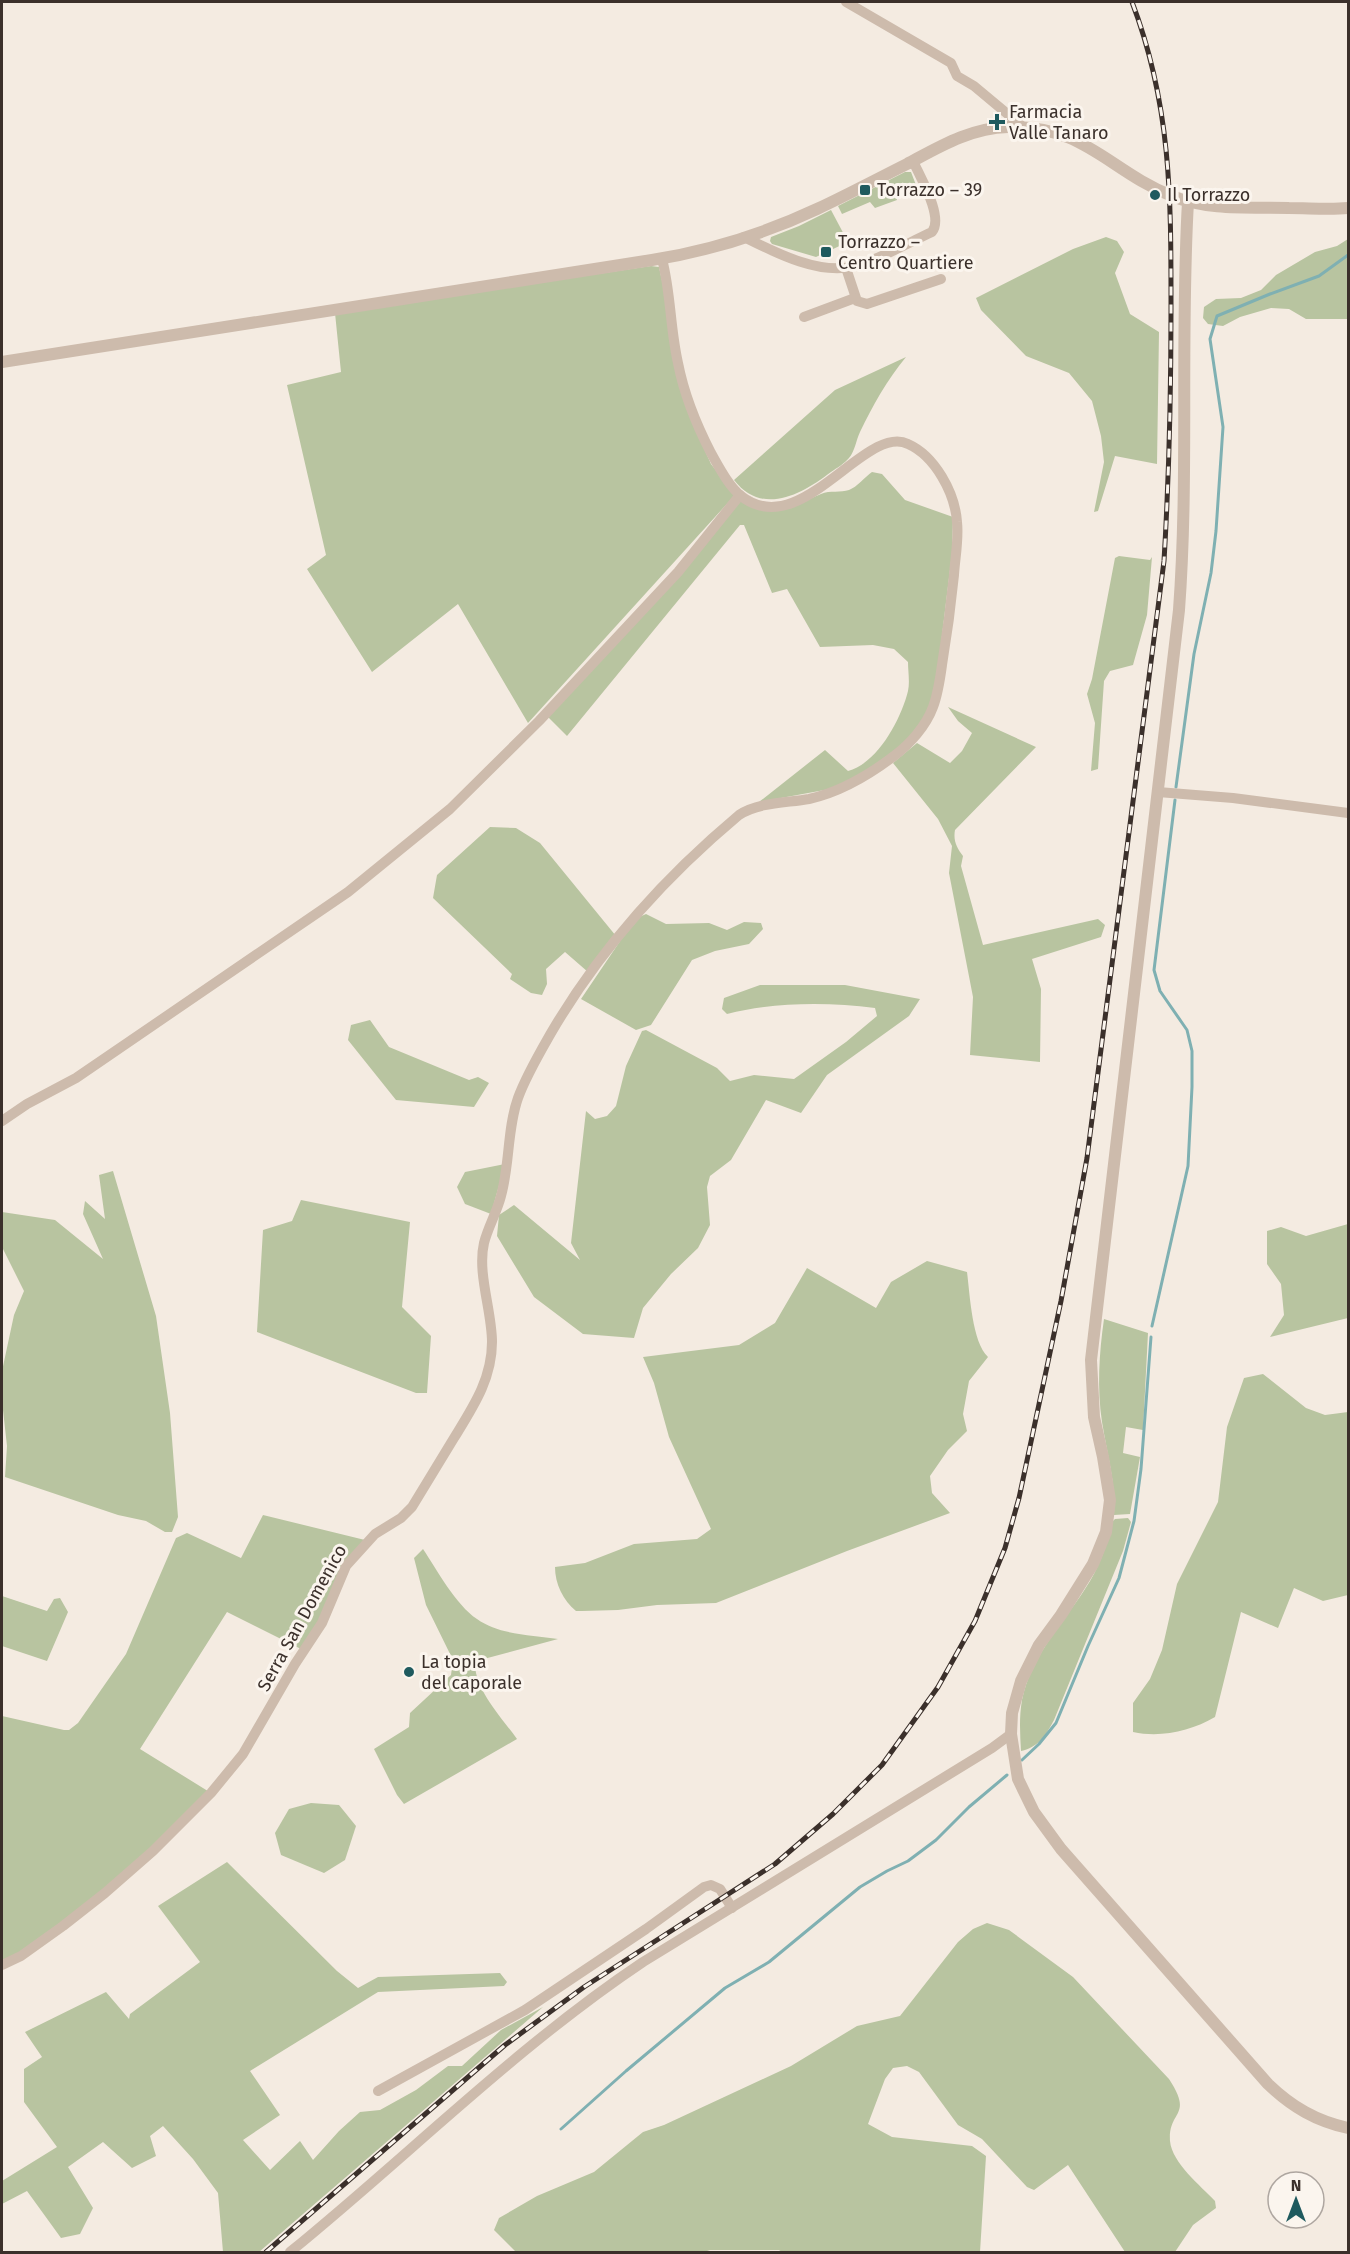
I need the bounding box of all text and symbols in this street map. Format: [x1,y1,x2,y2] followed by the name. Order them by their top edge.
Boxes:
[1009,101,1108,144] place label: Farmacia Valle Tanaro
[990,115,1004,129] marker: Farmacia Valle Tanaro
[877,179,982,201] place label: Torrazzo – 39
[858,183,872,197] marker: Torrazzo – 39
[1167,184,1250,206] place label: Il Torrazzo
[1148,188,1162,202] marker: Il Torrazzo
[838,231,974,274] place label: Torrazzo – Centro Quartiere
[819,245,833,259] marker: Torrazzo – Centro Quartiere
[253,1541,351,1695] street label: Serra San Domenico
[421,1651,522,1694] place label: La topia del caporale
[402,1665,416,1679] marker: La topia del caporale
[1266,2170,1326,2230] north arrow
[1291,2176,1301,2195] text: N

